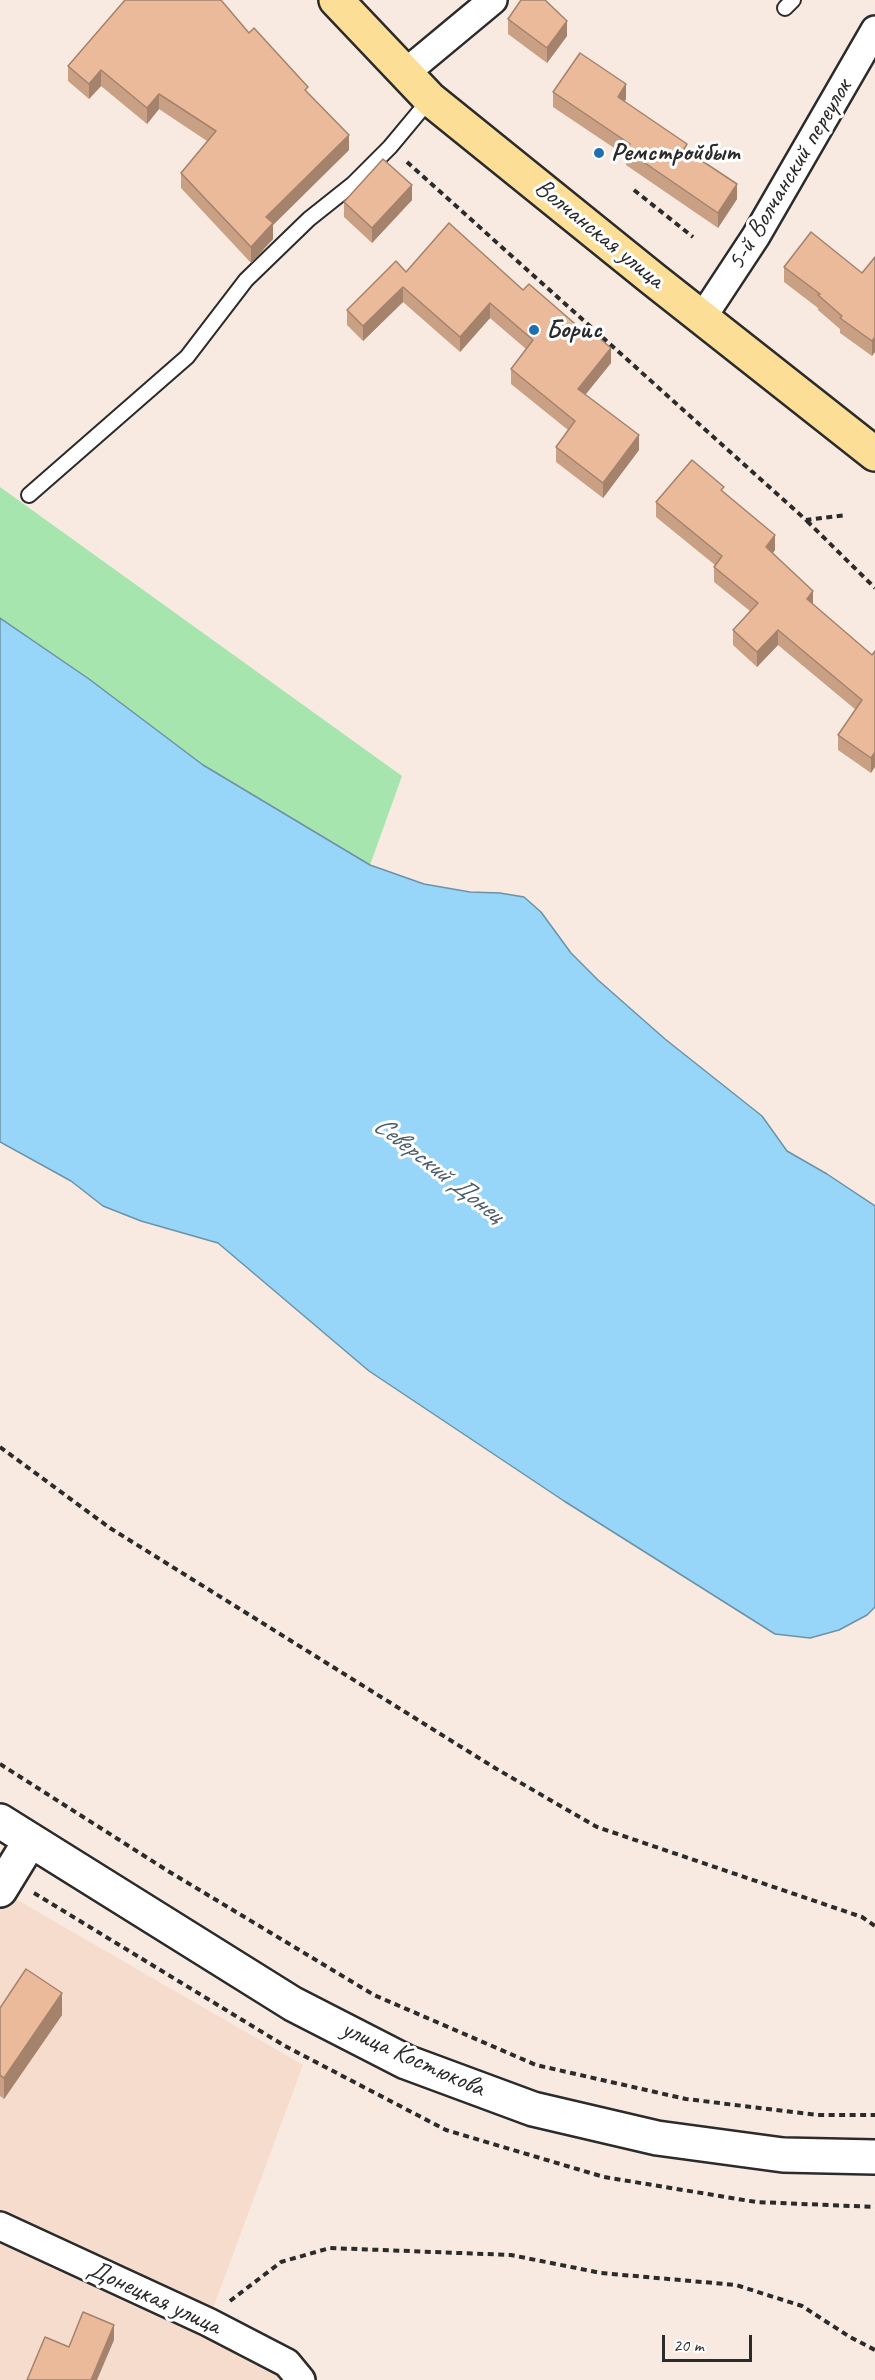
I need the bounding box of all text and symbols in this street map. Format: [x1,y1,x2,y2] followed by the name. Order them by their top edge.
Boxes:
[721,74,859,276] street label: 5-й Волчанский переулок
[611,137,739,169] place label: Ремстройбыт
[592,146,606,160] marker: Ремстройбыт
[528,172,670,296] street label: Волчанская улица
[546,314,601,346] place label: Борис
[527,323,541,337] marker: Борис
[367,1109,509,1231] water label: Северский Донец
[337,2014,489,2104] street label: улица Костюкова
[83,2254,225,2342] street label: Донецкая улица
[665,2323,755,2361] scale bar
[673,2334,704,2356] text: 20 m

